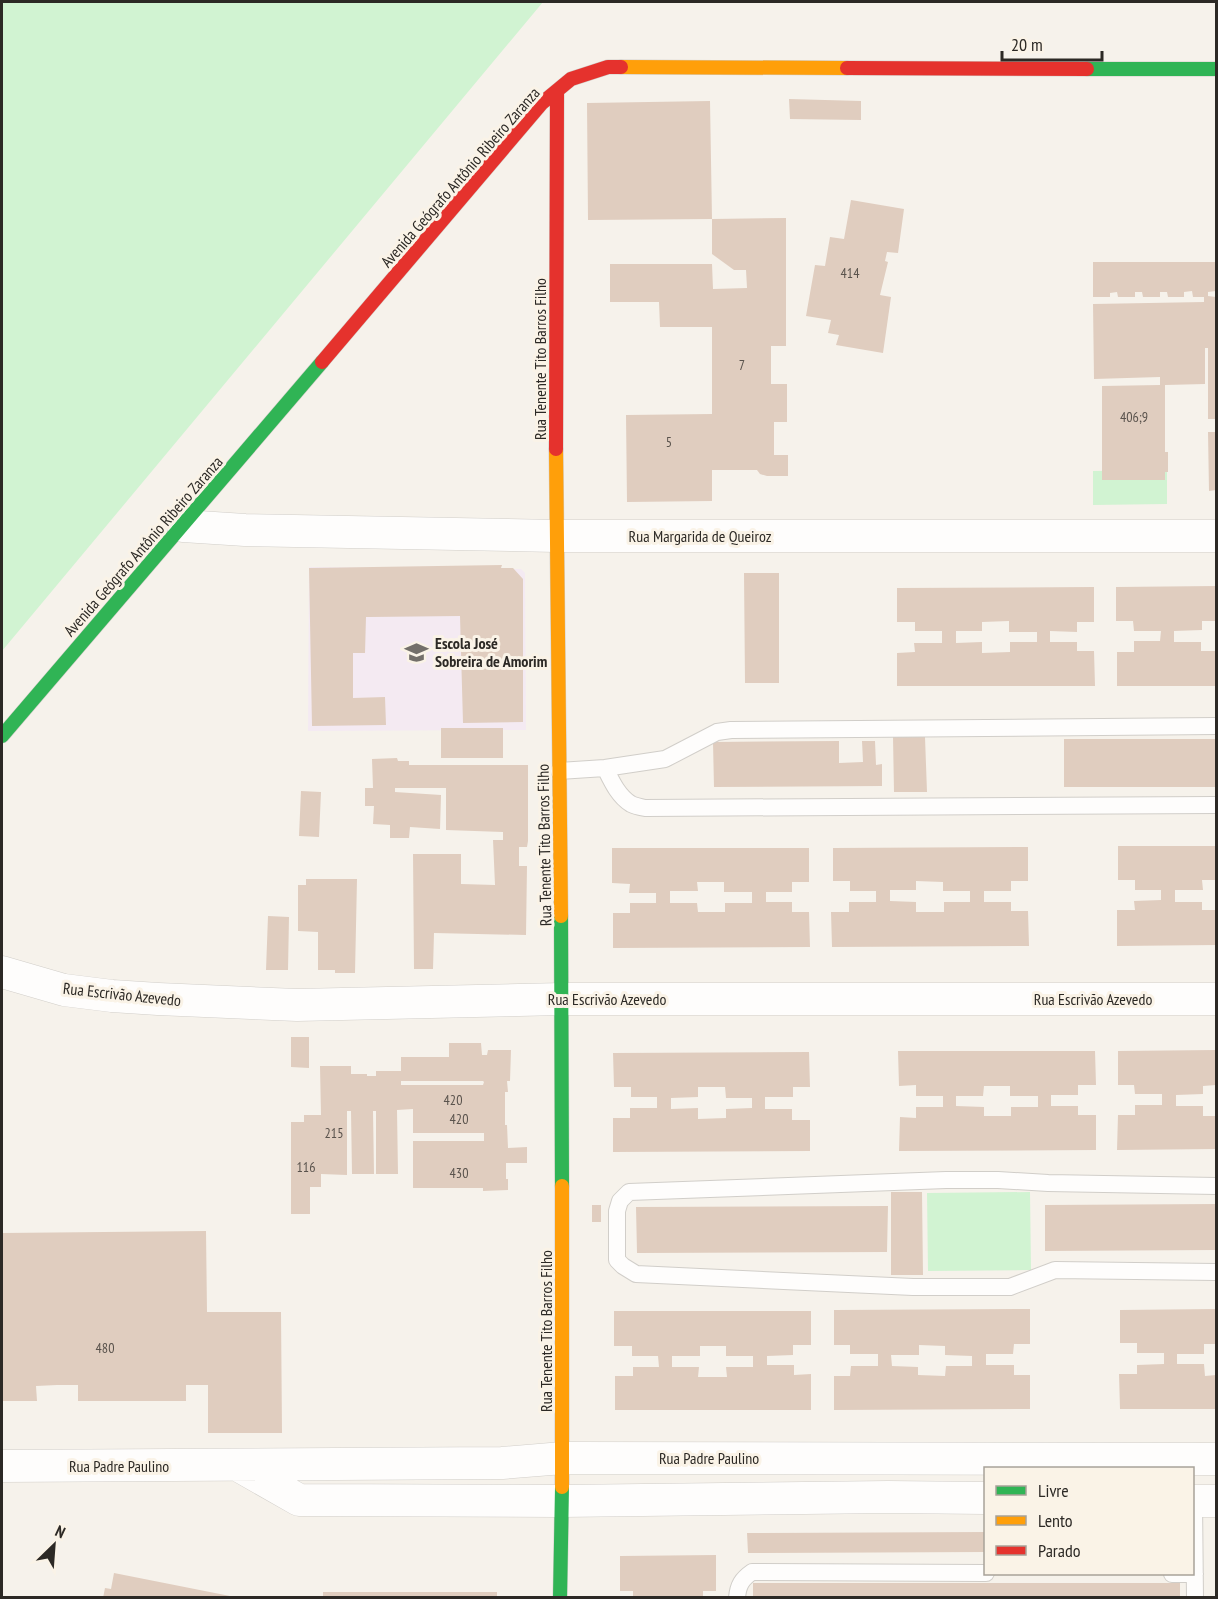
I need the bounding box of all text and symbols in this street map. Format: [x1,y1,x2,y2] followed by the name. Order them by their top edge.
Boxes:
[1002,24,1102,62] scale bar
[1011,33,1043,56] text: 20 m
[376,83,544,271] street label: Avenida Geógrafo Antônio Ribeiro Zaranza
[841,264,860,282] house number: 414
[530,278,550,440] street label: Rua Tenente Tito Barros Filho
[739,356,745,374] house number: 7
[1120,408,1148,426] house number: 406;9
[666,433,672,451] house number: 5
[59,452,227,640] street label: Avenida Geógrafo Antônio Ribeiro Zaranza
[629,526,772,546] street label: Rua Margarida de Queiroz
[435,633,547,671] place label: Escola José Sobreira de Amorim
[404,639,430,665] school or university icon: Escola José Sobreira de Amorim
[533,764,555,926] street label: Rua Tenente Tito Barros Filho
[62,978,182,1010] street label: Rua Escrivão Azevedo
[548,989,666,1009] street label: Rua Escrivão Azevedo
[1034,989,1152,1009] street label: Rua Escrivão Azevedo
[444,1091,462,1109] house number: 420
[450,1110,468,1128] house number: 420
[325,1124,343,1142] house number: 215
[297,1158,315,1176] house number: 116
[450,1164,468,1182] house number: 430
[536,1250,556,1412] street label: Rua Tenente Tito Barros Filho
[96,1339,114,1357] house number: 480
[659,1448,759,1468] street label: Rua Padre Paulino
[69,1456,169,1476] street label: Rua Padre Paulino
[984,1467,1194,1575] legend
[1038,1479,1069,1502] text: Livre
[1038,1509,1073,1532] text: Lento
[24,1515,84,1575] north arrow
[52,1521,68,1542] text: N
[1038,1539,1081,1562] text: Parado

